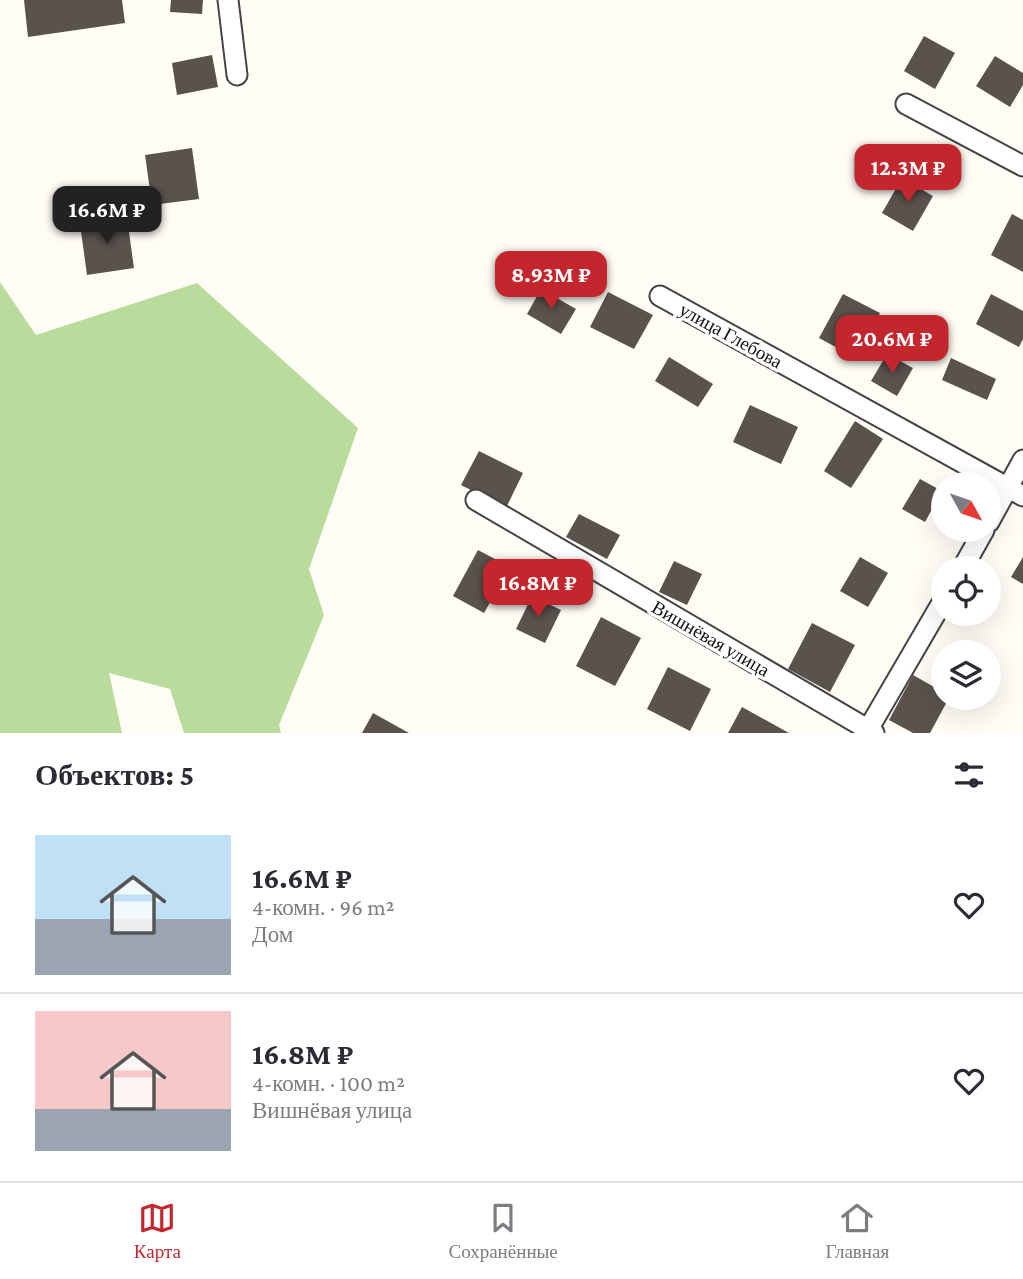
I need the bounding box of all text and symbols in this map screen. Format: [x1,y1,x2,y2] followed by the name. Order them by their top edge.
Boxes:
[843,144,973,204] pin: 12.3M ₽
[870,154,946,180] text: 12.3M ₽
[42,187,172,246] pin: 16.6M ₽
[69,196,145,222] text: 16.6M ₽
[486,252,616,311] pin: 8.93M ₽
[511,261,591,287] text: 8.93M ₽
[676,299,786,373] street label: улица Глебова
[827,316,957,375] pin: 20.6M ₽
[851,325,933,351] text: 20.6M ₽
[931,472,1001,542] north arrow
[931,472,1001,710] map controls
[931,556,1001,626] button: locate
[473,560,603,619] pin: 16.8M ₽
[499,569,577,595] text: 16.8M ₽
[648,596,774,681] street label: Вишнёвая улица
[931,640,1001,710] button: layers
[950,756,988,794] icon: filters
[35,758,194,791] text: Объектов: 5
[252,861,352,894] text: 16.6M ₽
[91,863,175,947] icon: home
[950,886,988,924] icon: heart
[252,894,395,920] text: 4-комн. · 96 m²
[252,921,293,947] text: Дом
[252,1037,354,1070] text: 16.8M ₽
[91,1039,175,1123] icon: home
[950,1062,988,1100] icon: heart
[252,1070,405,1096] text: 4-комн. · 100 m²
[252,1097,412,1123] text: Вишнёвая улица
[134,1199,181,1263] tab: Карта
[448,1199,558,1263] tab: Сохранённые
[825,1199,889,1263] tab: Главная

